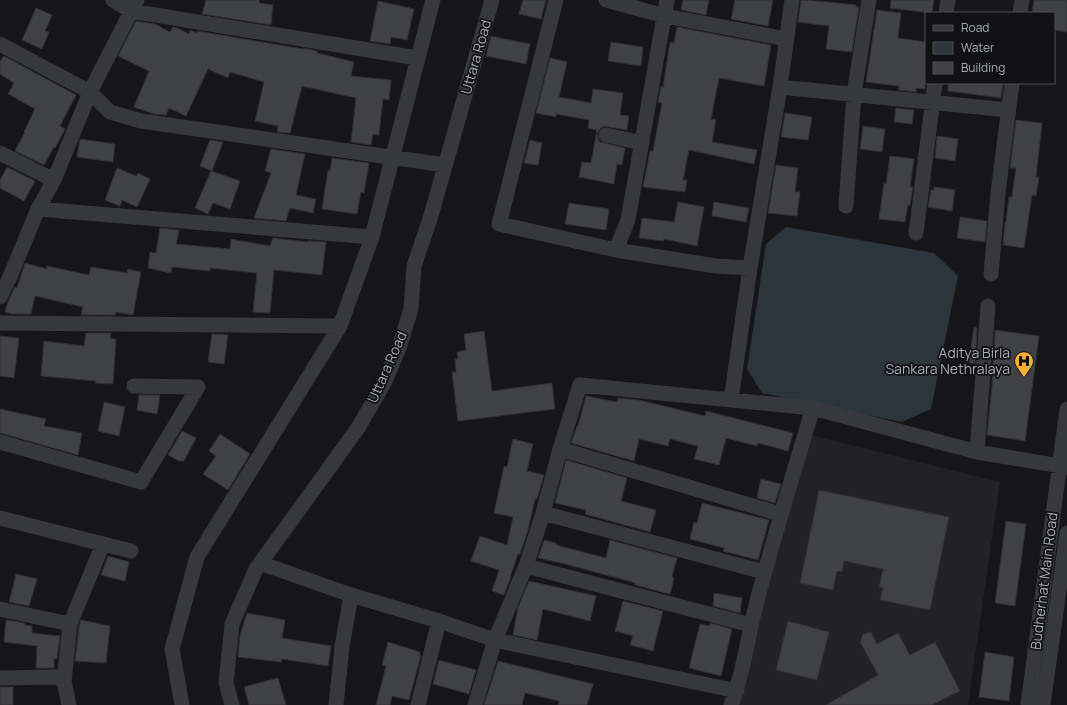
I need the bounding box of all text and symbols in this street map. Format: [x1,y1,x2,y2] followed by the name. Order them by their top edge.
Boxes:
[925,12,1055,84] legend
[456,17,495,96] street label: Uttara Road
[961,19,989,36] text: Road
[961,39,995,56] text: Water
[961,59,1005,76] text: Building
[362,328,411,406] street label: Uttara Road
[885,343,1010,378] place label: Aditya Birla Sankara Nethralaya
[1013,350,1035,378] hospital icon: Aditya Birla Sankara Nethralaya
[1026,511,1061,651] street label: Budherhat Main Road

